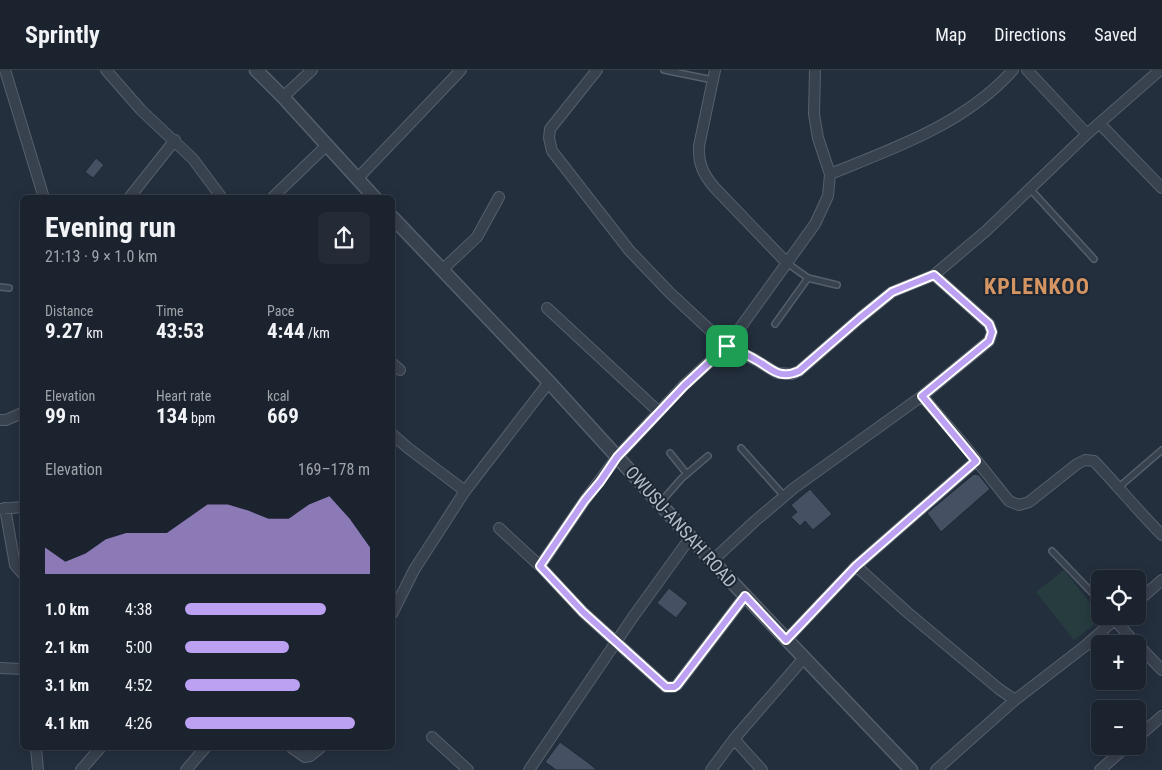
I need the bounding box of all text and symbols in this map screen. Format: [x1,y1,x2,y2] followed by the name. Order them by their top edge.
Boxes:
[25,21,100,49] text: Sprintly
[935,24,966,45] text: Map
[994,24,1066,45] text: Directions
[1094,24,1137,45] text: Saved
[45,211,176,244] text: Evening run
[318,212,370,264] button: share
[45,247,157,266] text: 21:13 · 9 × 1.0 km
[984,274,1090,299] district label: KPLENKOO
[45,303,93,319] text: Distance
[156,303,184,319] text: Time
[267,303,294,319] text: Pace
[45,319,83,343] text: 9.27
[156,319,204,343] text: 43:53
[267,319,305,343] text: 4:44
[83,325,103,341] text: km
[305,325,330,341] text: /km
[706,325,748,367] pin
[713,332,741,360] icon: arrive
[45,388,95,404] text: Elevation
[156,388,211,404] text: Heart rate
[267,388,290,404] text: kcal
[45,404,66,428] text: 99
[156,404,188,428] text: 134
[267,404,299,428] text: 669
[66,410,80,426] text: m
[188,410,215,426] text: bpm
[45,460,103,479] text: Elevation
[298,460,370,479] text: 169–178 m
[621,462,741,592] street label: OWUSU-ANSAH ROAD
[1091,570,1146,755] map controls
[1091,570,1146,625] button: locate
[45,600,89,619] text: 1.0 km
[125,600,152,619] text: 4:38
[1091,635,1146,690] button: +
[45,638,89,657] text: 2.1 km
[125,638,152,657] text: 5:00
[45,676,89,695] text: 3.1 km
[125,676,152,695] text: 4:52
[1091,700,1146,755] button: −
[45,714,89,733] text: 4.1 km
[125,714,152,733] text: 4:26

